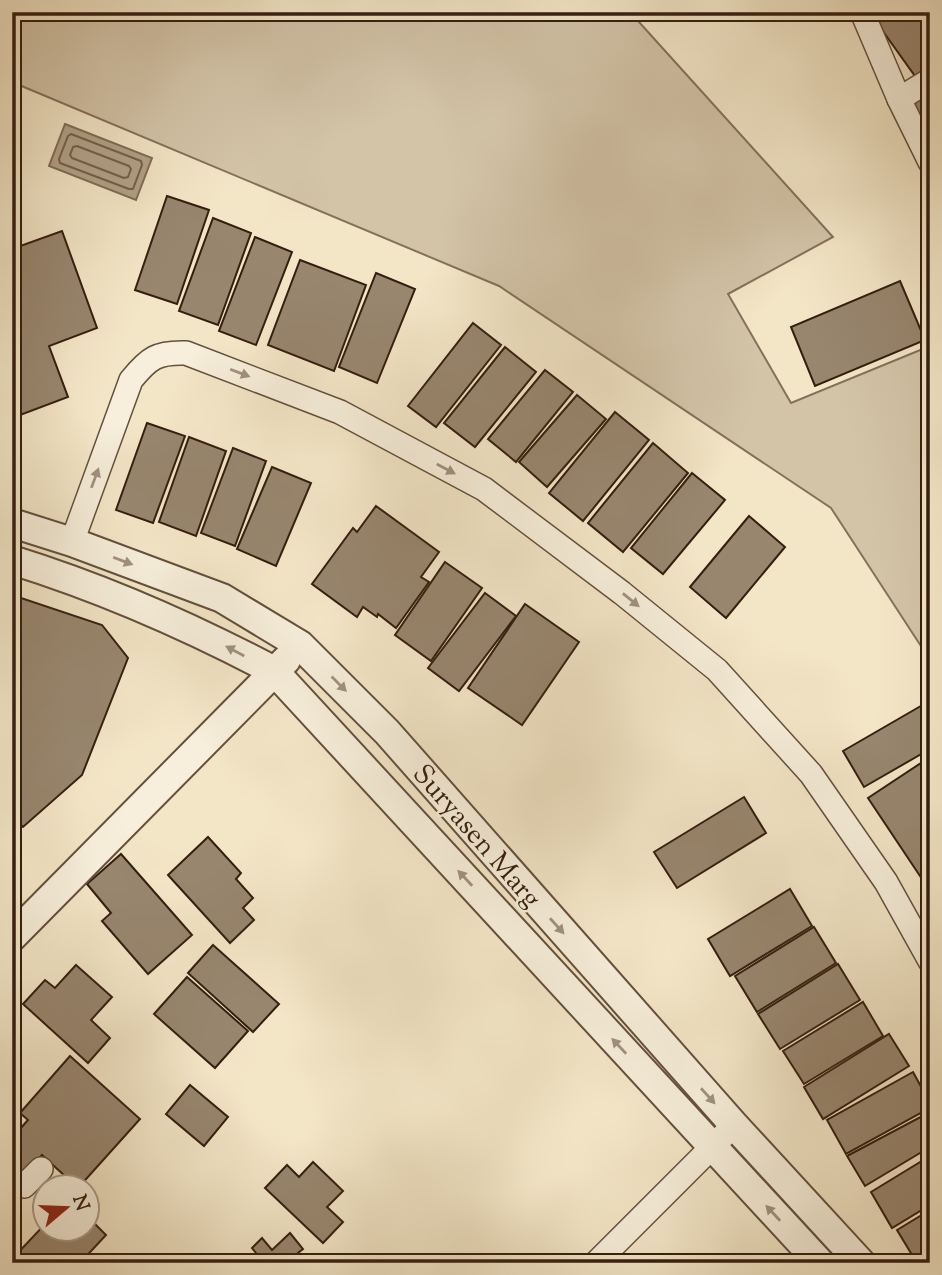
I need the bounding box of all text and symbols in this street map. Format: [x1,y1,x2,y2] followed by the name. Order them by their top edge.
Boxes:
[229,368,250,379] one-way arrow
[436,463,455,475] one-way arrow
[90,467,101,488] one-way arrow
[113,556,134,567] one-way arrow
[623,592,640,607] one-way arrow
[225,645,245,656] one-way arrow
[331,675,347,692] one-way arrow
[402,756,550,918] street label: Suryasen Marg
[457,869,473,887] one-way arrow
[549,917,565,935] one-way arrow
[611,1038,627,1055] one-way arrow
[700,1087,716,1105] one-way arrow
[32,1174,102,1244] north arrow
[64,1192,95,1215] text: N
[765,1204,781,1222] one-way arrow

